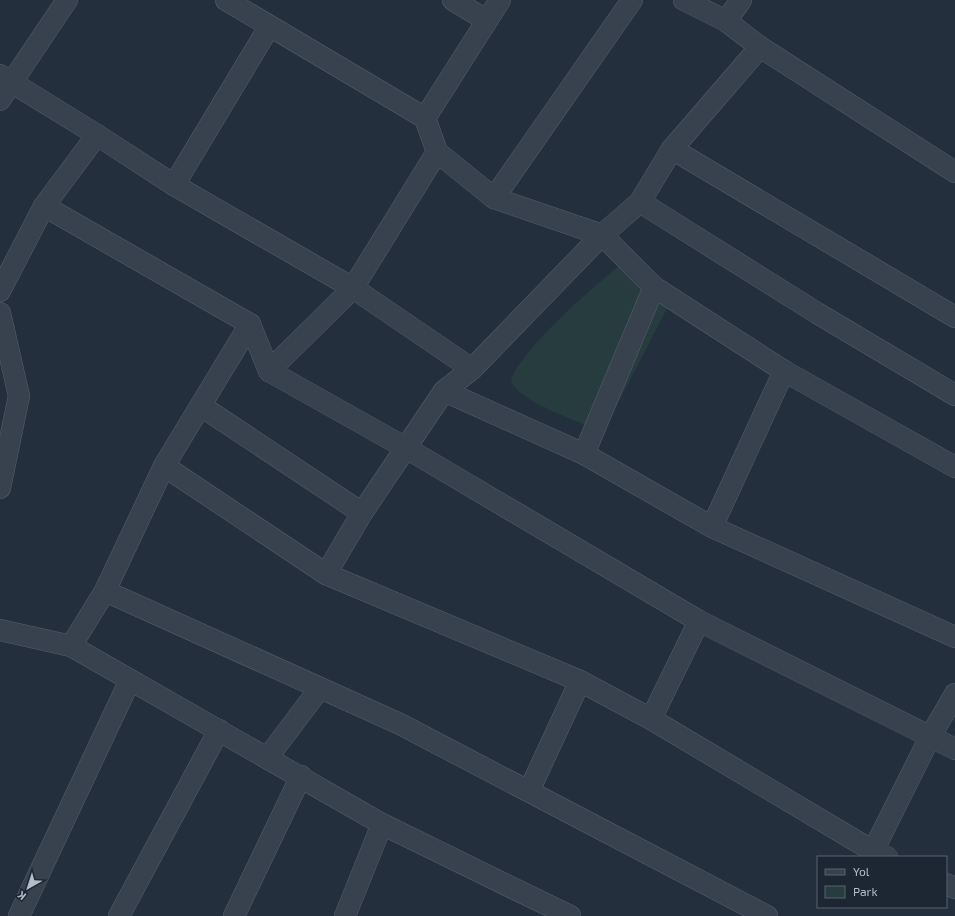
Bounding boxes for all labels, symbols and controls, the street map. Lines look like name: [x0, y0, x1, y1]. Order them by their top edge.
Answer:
legend: [817, 856, 947, 908]
text: Yol: [853, 864, 870, 878]
north arrow: [8, 868, 48, 908]
text: Park: [853, 884, 878, 898]
text: K: [15, 889, 28, 903]

